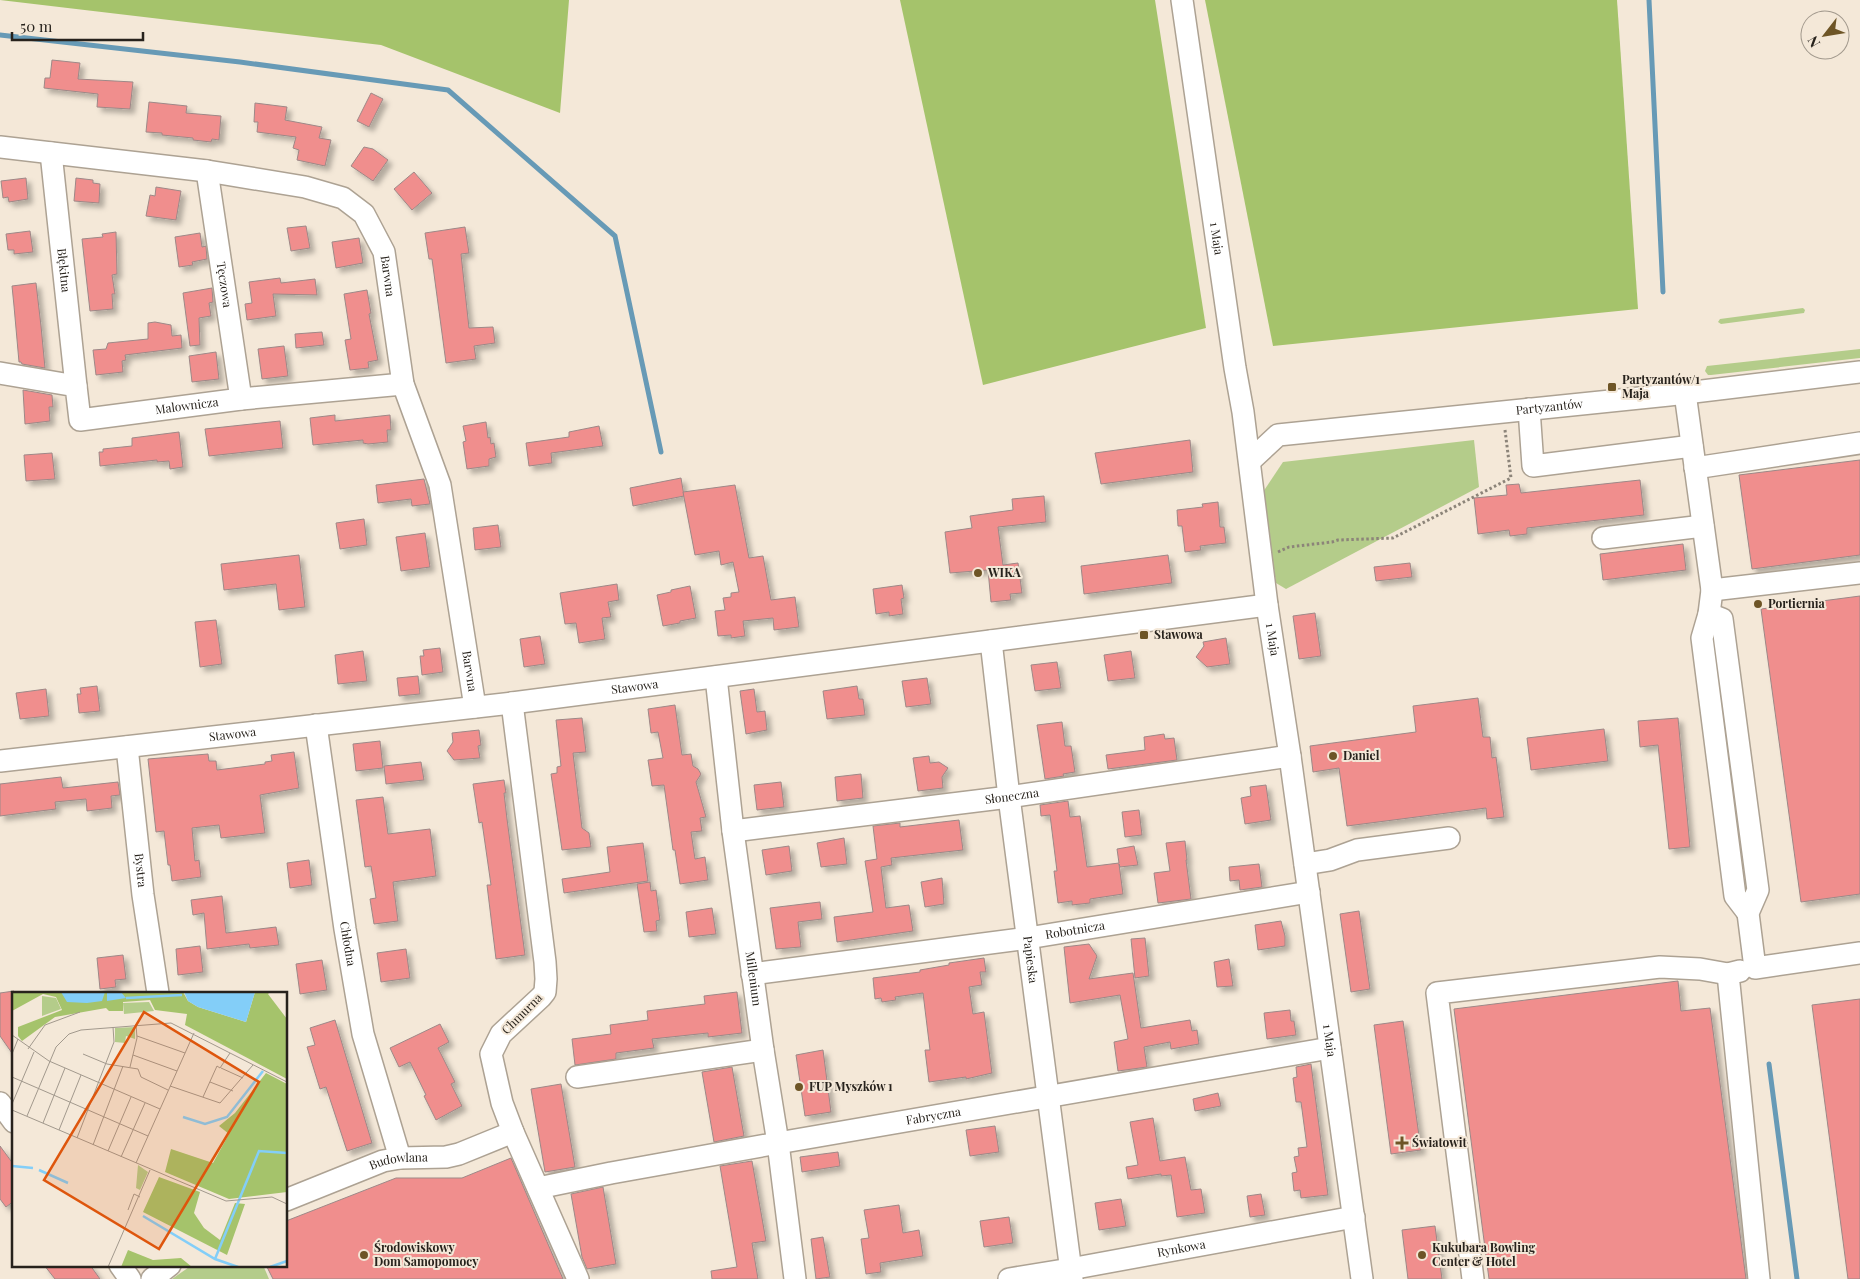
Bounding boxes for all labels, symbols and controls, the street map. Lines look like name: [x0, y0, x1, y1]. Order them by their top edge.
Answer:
scale bar: [12, 10, 144, 42]
north arrow: [1800, 10, 1850, 60]
text: 50 m: [20, 16, 53, 36]
text: N: [1803, 33, 1824, 51]
street label: 1 Maja: [1207, 221, 1228, 256]
street label: Błękitna: [54, 247, 75, 293]
street label: Barwna: [378, 254, 399, 298]
street label: Tęczowa: [214, 261, 236, 309]
place label: Partyzantów/1 Maja: [1622, 371, 1700, 401]
marker: Partyzantów/1 Maja: [1606, 381, 1618, 393]
street label: Malownicza: [154, 393, 219, 417]
street label: Partyzantów: [1515, 395, 1584, 418]
place label: WIKA: [987, 564, 1022, 580]
marker: WIKA: [972, 567, 984, 579]
place label: Portiernia: [1768, 595, 1826, 611]
marker: Portiernia: [1752, 598, 1764, 610]
street label: 1 Maja: [1263, 622, 1284, 657]
place label: Stawowa: [1154, 626, 1204, 642]
marker: Stawowa: [1138, 629, 1150, 641]
street label: Barwna: [459, 649, 481, 693]
street label: Stawowa: [610, 675, 659, 697]
street label: Stawowa: [208, 723, 257, 744]
place label: Daniel: [1343, 747, 1380, 763]
marker: Daniel: [1327, 750, 1339, 762]
street label: Słoneczna: [984, 784, 1040, 807]
street label: Bystra: [132, 852, 151, 888]
street label: Robotnicza: [1044, 917, 1106, 942]
street label: Chłodna: [337, 920, 360, 967]
street label: Papieska: [1020, 935, 1042, 984]
street label: Millenium: [743, 950, 766, 1007]
street label: Chmurna: [497, 989, 545, 1037]
inset map: [12, 992, 288, 1266]
street label: 1 Maja: [1320, 1023, 1340, 1058]
place label: FUP Myszków 1: [809, 1078, 893, 1094]
marker: FUP Myszków 1: [793, 1081, 805, 1093]
street label: Fabryczna: [905, 1103, 962, 1128]
place label: Światowit: [1412, 1134, 1467, 1150]
marker: Światowit: [1396, 1137, 1408, 1149]
street label: Budowlana: [366, 1148, 428, 1173]
street label: Rynkowa: [1156, 1235, 1207, 1260]
place label: Środowiskowy Dom Samopomocy: [374, 1239, 479, 1269]
place label: Kukubara Bowling Center & Hotel: [1432, 1239, 1535, 1269]
marker: Środowiskowy Dom Samopomocy: [358, 1249, 370, 1261]
marker: Kukubara Bowling Center & Hotel: [1416, 1249, 1428, 1261]

